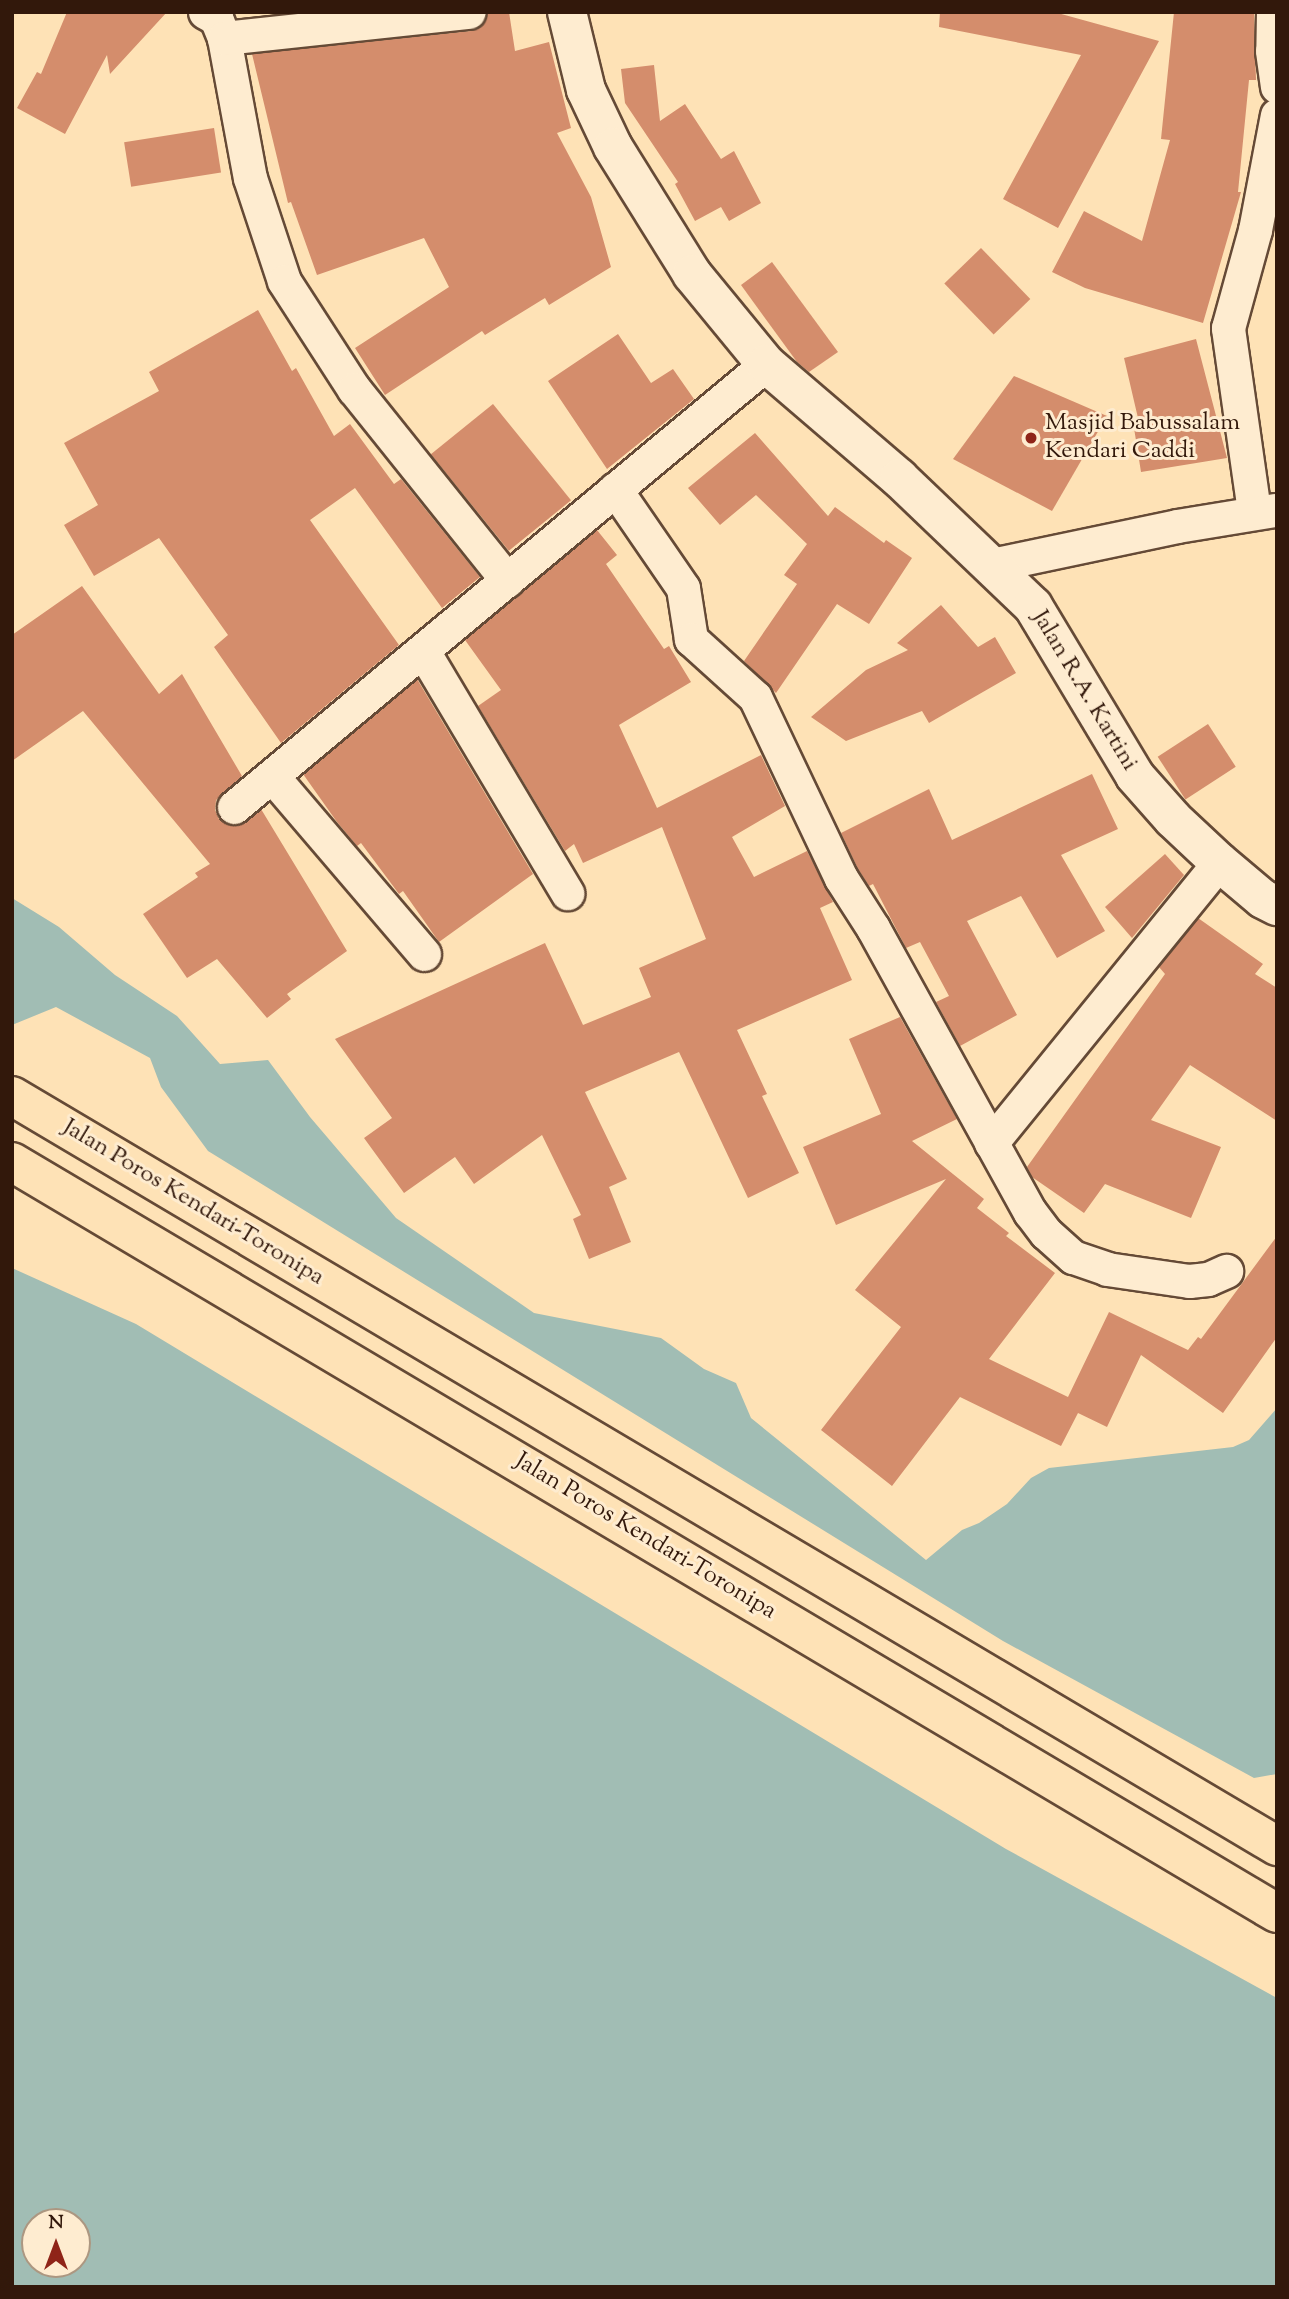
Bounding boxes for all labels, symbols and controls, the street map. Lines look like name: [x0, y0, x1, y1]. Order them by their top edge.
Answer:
place label: Masjid Babussalam Kendari Caddi: [1045, 410, 1240, 466]
marker: Masjid Babussalam Kendari Caddi: [1023, 430, 1039, 446]
street label: Jalan R.A. Kartini: [1025, 606, 1143, 776]
street label: Jalan Poros Kendari-Toronipa: [57, 1113, 329, 1293]
street label: Jalan Poros Kendari-Toronipa: [509, 1447, 781, 1627]
north arrow: [21, 2208, 91, 2278]
text: N: [48, 2210, 64, 2237]

